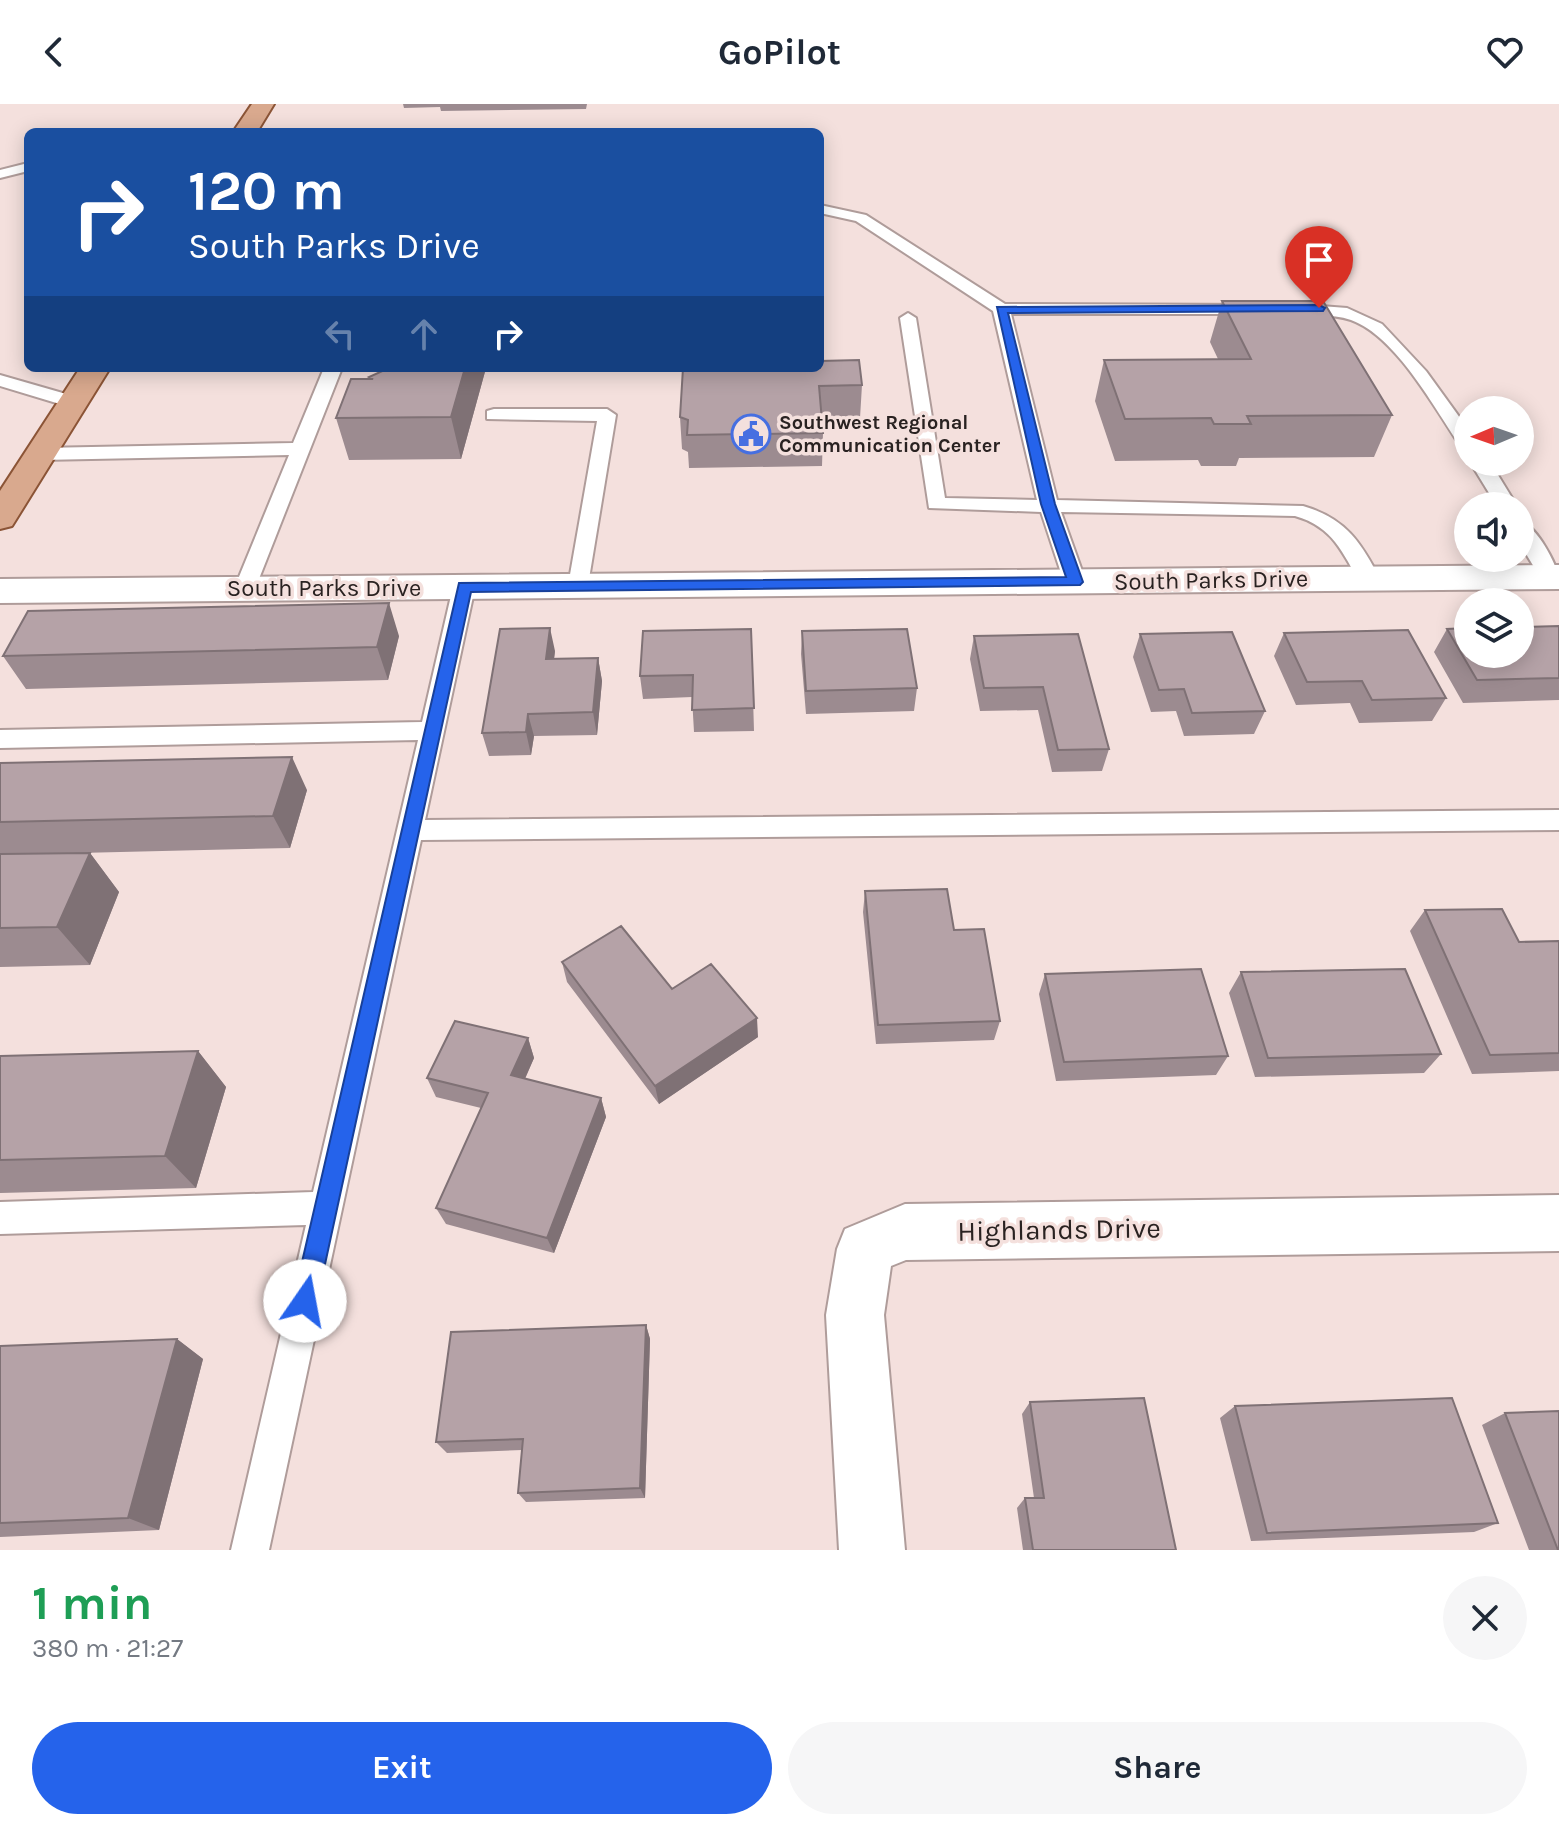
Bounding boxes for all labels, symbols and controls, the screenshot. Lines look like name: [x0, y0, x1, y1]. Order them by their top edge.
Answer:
icon: back: [32, 30, 76, 74]
icon: heart: [1483, 30, 1527, 74]
text: GoPilot: [718, 31, 841, 73]
text: 120 m: [188, 158, 345, 223]
icon: right: [56, 160, 160, 264]
text: South Parks Drive: [188, 225, 480, 267]
pin: [1285, 226, 1353, 308]
icon: arrive: [1297, 238, 1341, 282]
icon: left: [318, 312, 362, 356]
icon: ahead: [402, 312, 446, 356]
icon: right: [486, 312, 530, 356]
north arrow: [1454, 396, 1534, 476]
map controls: [1454, 396, 1534, 668]
place label: Southwest Regional Communication Center: [779, 411, 1000, 457]
public building icon: Southwest Regional Communication Center: [730, 413, 772, 455]
button: sound: [1454, 492, 1534, 572]
street label: South Parks Drive: [1114, 564, 1308, 596]
street label: South Parks Drive: [227, 574, 421, 602]
button: layers: [1454, 588, 1534, 668]
street label: Highlands Drive: [957, 1211, 1161, 1248]
position arrow: [263, 1259, 347, 1343]
text: 1 min: [32, 1575, 152, 1631]
button: close: [1443, 1576, 1527, 1660]
text: 380 m · 21:27: [32, 1633, 183, 1664]
button: Exit: [32, 1722, 772, 1814]
button: Share: [788, 1722, 1527, 1814]

